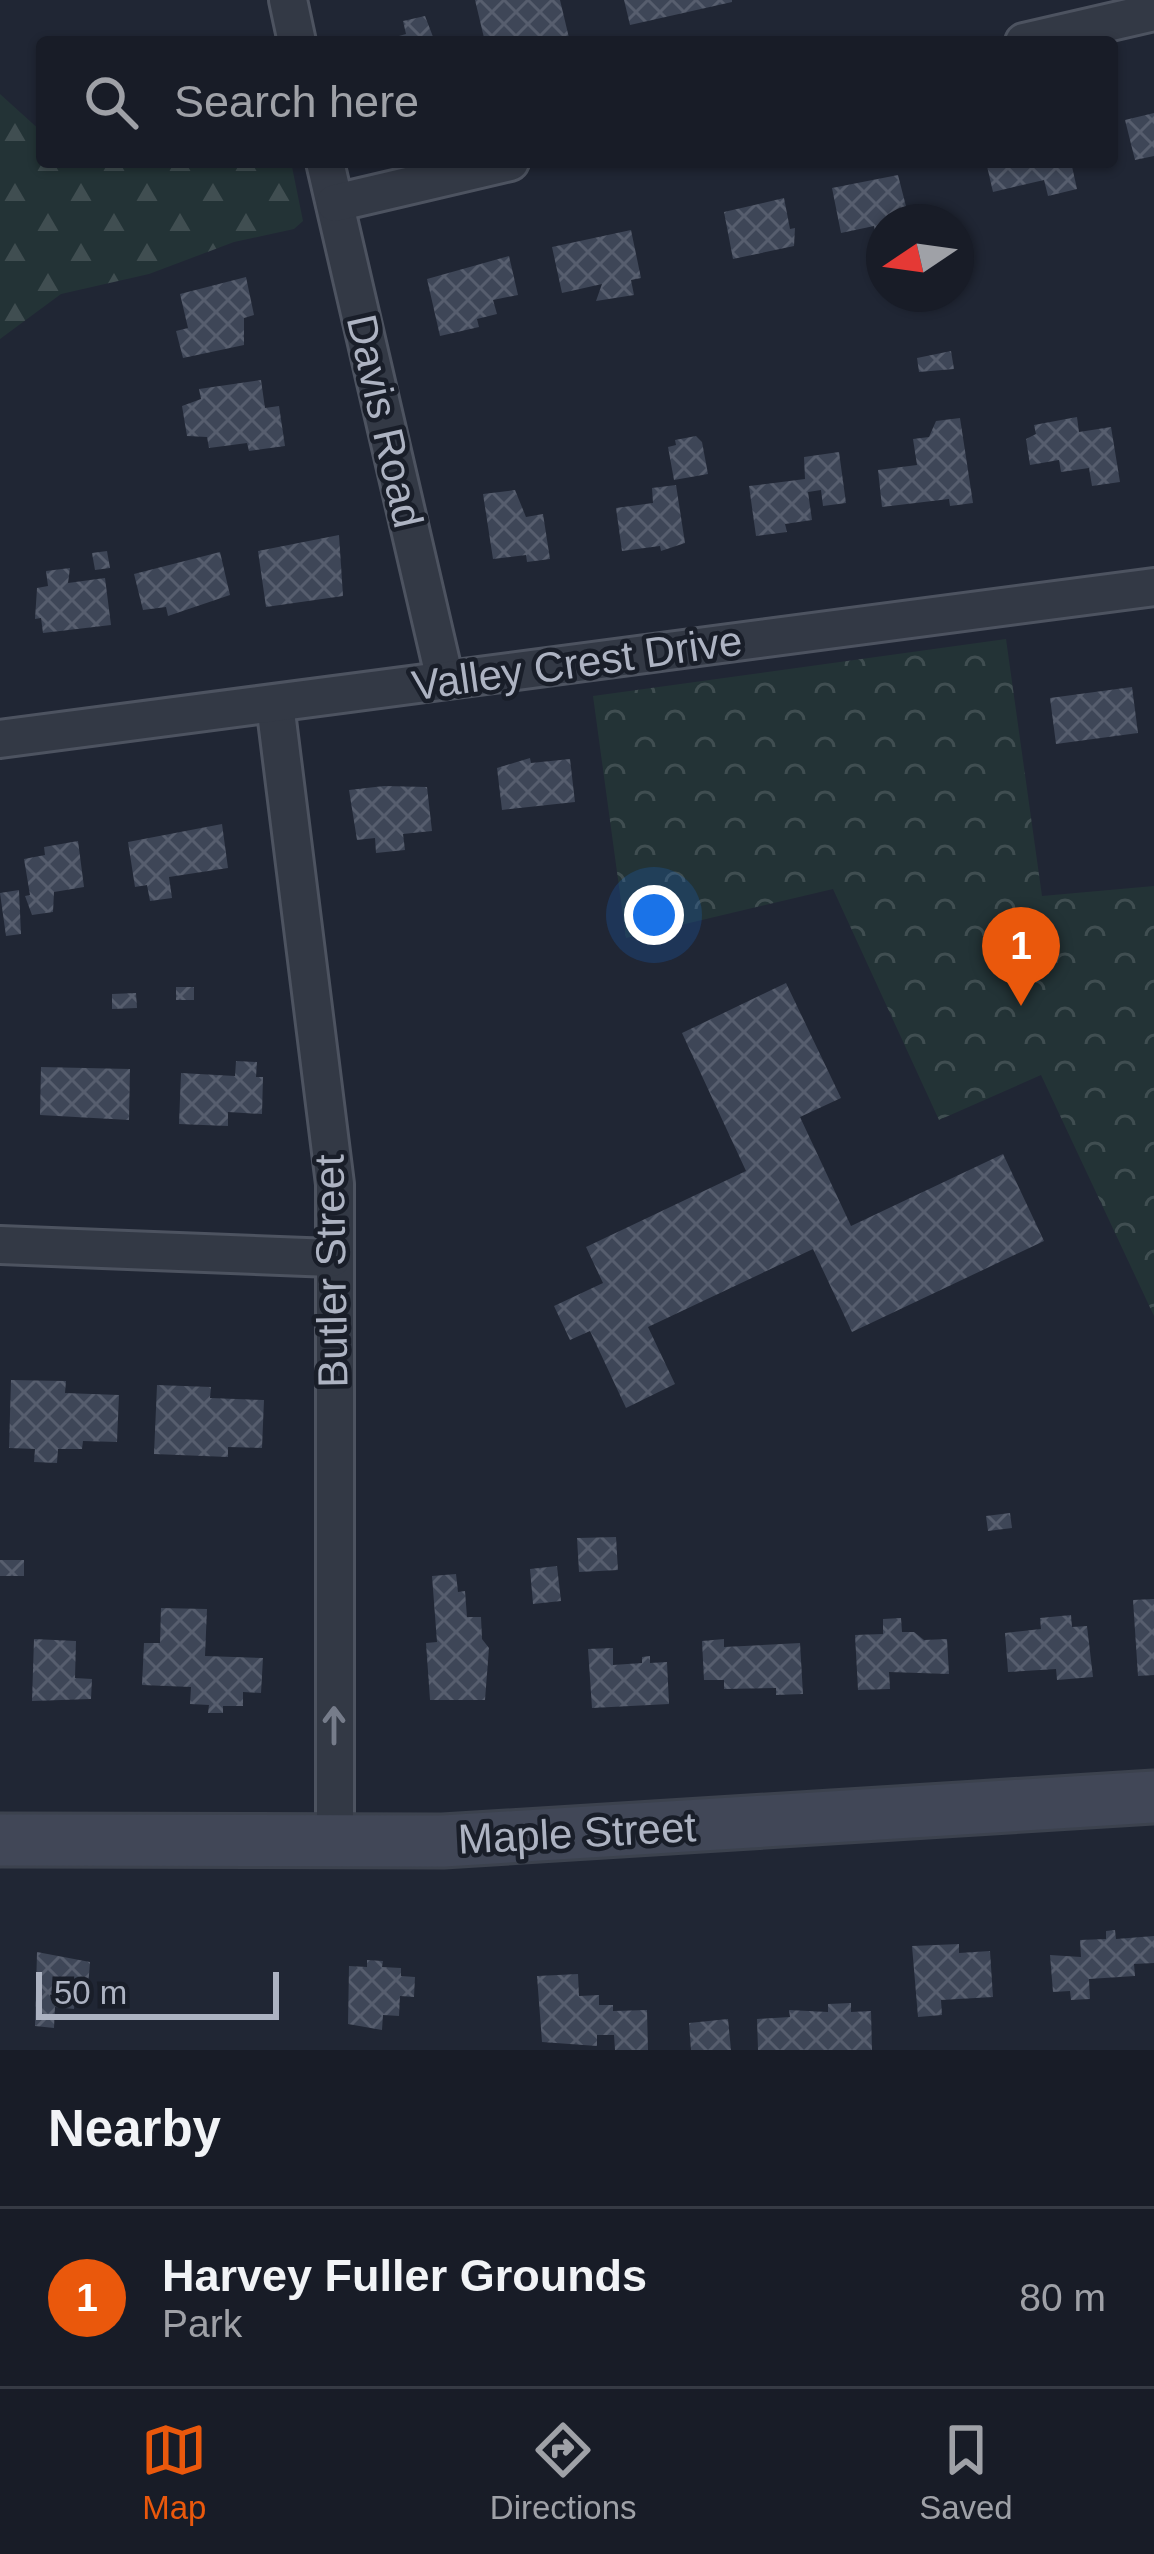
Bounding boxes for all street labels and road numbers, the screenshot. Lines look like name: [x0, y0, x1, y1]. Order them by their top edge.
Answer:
street label: Davis Road: [338, 310, 432, 532]
street label: Valley Crest Drive: [409, 617, 745, 709]
street label: Butler Street: [305, 1154, 357, 1388]
street label: Maple Street: [457, 1803, 697, 1863]

